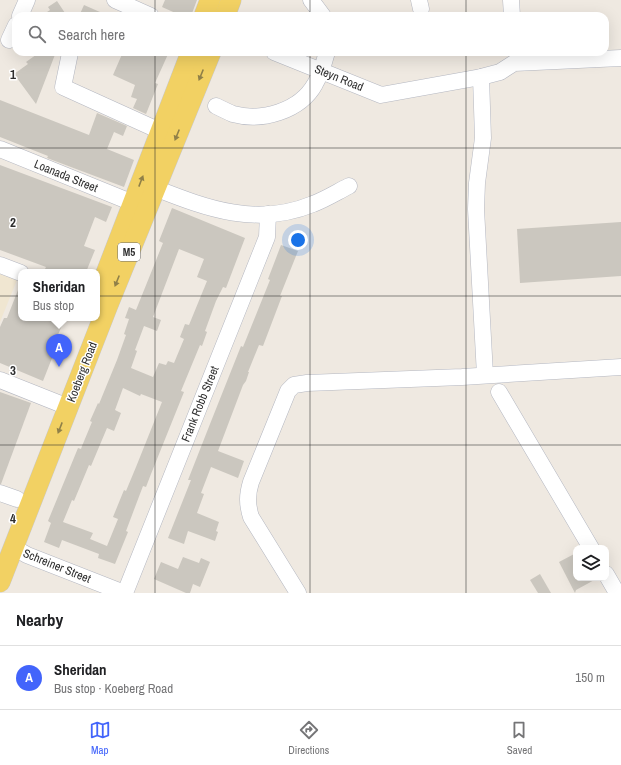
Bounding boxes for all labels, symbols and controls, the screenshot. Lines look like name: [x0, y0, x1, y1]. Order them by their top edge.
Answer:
search box: [12, 12, 609, 56]
icon: search: [26, 23, 48, 45]
text: Search here: [58, 24, 125, 45]
street label: Steyn Road: [312, 61, 366, 95]
text: 1: [10, 66, 16, 83]
one-way arrow: [198, 70, 204, 81]
one-way arrow: [173, 130, 179, 142]
street label: Loanada Street: [32, 156, 100, 196]
one-way arrow: [139, 175, 145, 187]
text: 2: [10, 214, 16, 231]
your location: [288, 230, 308, 250]
road number: M5: [118, 243, 140, 261]
popup: [18, 269, 100, 321]
text: Sheridan: [33, 276, 85, 297]
one-way arrow: [114, 276, 120, 288]
text: Bus stop: [33, 297, 74, 314]
pin: A: [46, 334, 72, 367]
street label: Koeberg Road: [63, 340, 101, 404]
text: 3: [10, 362, 16, 379]
street label: Frank Robb Street: [178, 363, 223, 444]
one-way arrow: [56, 422, 62, 434]
text: 4: [10, 510, 16, 527]
street label: Schreiner Street: [21, 545, 93, 587]
map controls: [573, 545, 609, 581]
button: layers: [573, 545, 609, 581]
text: Nearby: [16, 608, 63, 631]
text: Sheridan: [54, 659, 107, 680]
text: A: [25, 669, 33, 686]
text: 150 m: [575, 669, 605, 686]
text: Bus stop · Koeberg Road: [54, 680, 173, 697]
tab: Map: [89, 719, 111, 757]
tab: Directions: [288, 719, 329, 757]
tab: Saved: [507, 719, 532, 757]

